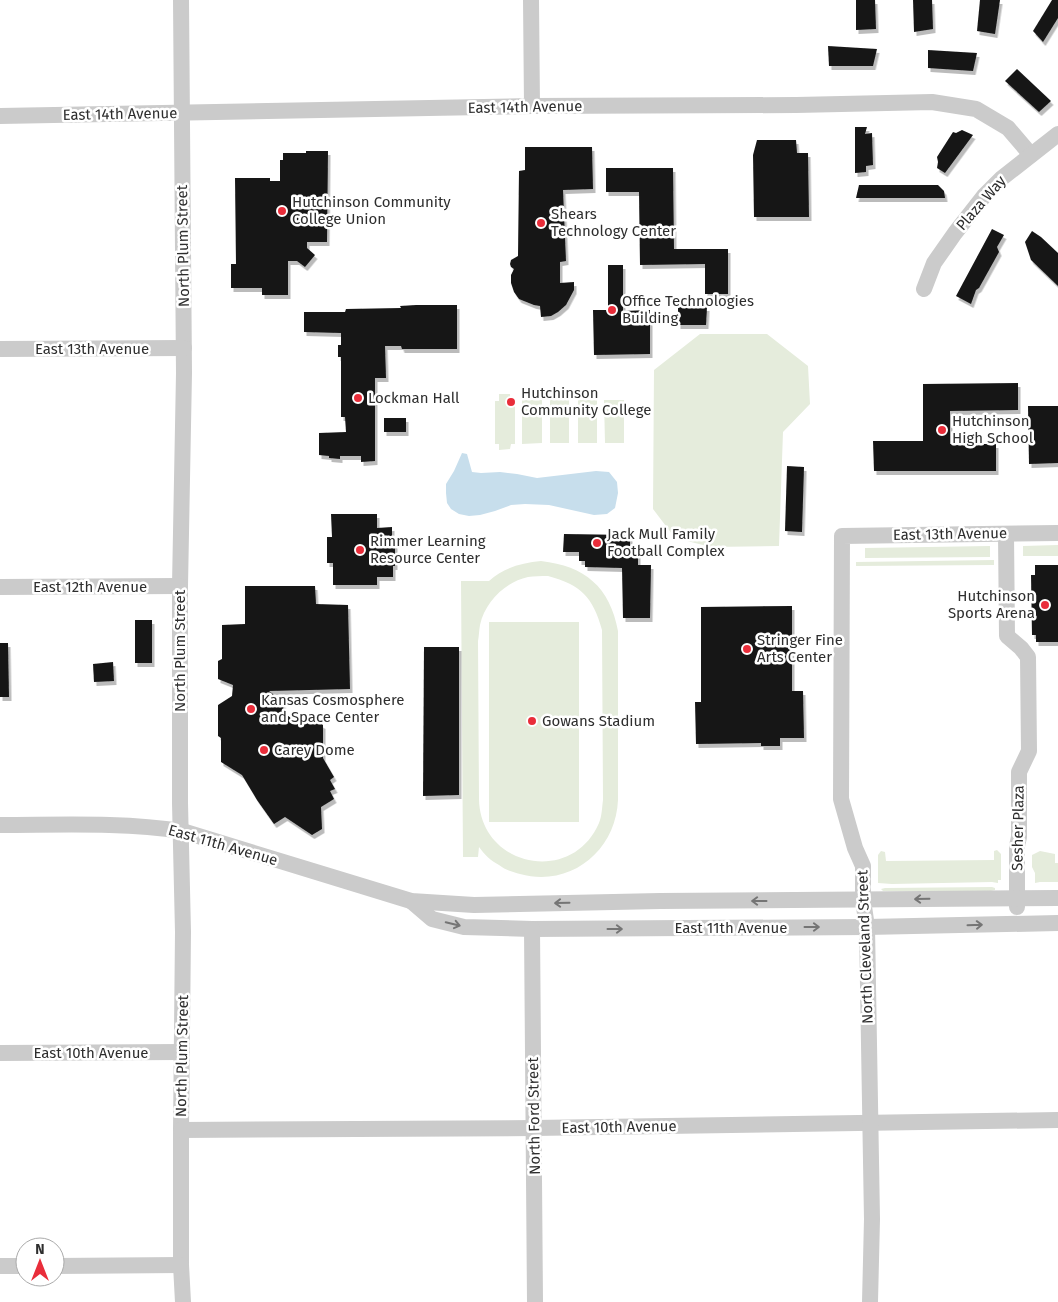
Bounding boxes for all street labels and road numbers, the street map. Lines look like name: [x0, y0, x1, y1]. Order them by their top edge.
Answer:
street label: East 14th Avenue: [468, 97, 582, 117]
street label: East 14th Avenue: [63, 104, 177, 124]
street label: Plaza Way: [952, 171, 1010, 234]
street label: North Plum Street: [173, 184, 193, 307]
street label: East 13th Avenue: [35, 340, 149, 358]
street label: East 13th Avenue: [893, 524, 1007, 544]
street label: East 12th Avenue: [33, 578, 147, 596]
street label: North Plum Street: [171, 589, 189, 712]
street label: Sesher Plaza: [1008, 785, 1028, 871]
street label: East 11th Avenue: [166, 821, 280, 869]
street label: North Cleveland Street: [853, 869, 877, 1024]
street label: East 11th Avenue: [675, 919, 788, 937]
street label: North Plum Street: [172, 994, 192, 1117]
street label: East 10th Avenue: [33, 1044, 149, 1062]
street label: North Ford Street: [524, 1056, 544, 1175]
street label: East 10th Avenue: [561, 1117, 677, 1137]

